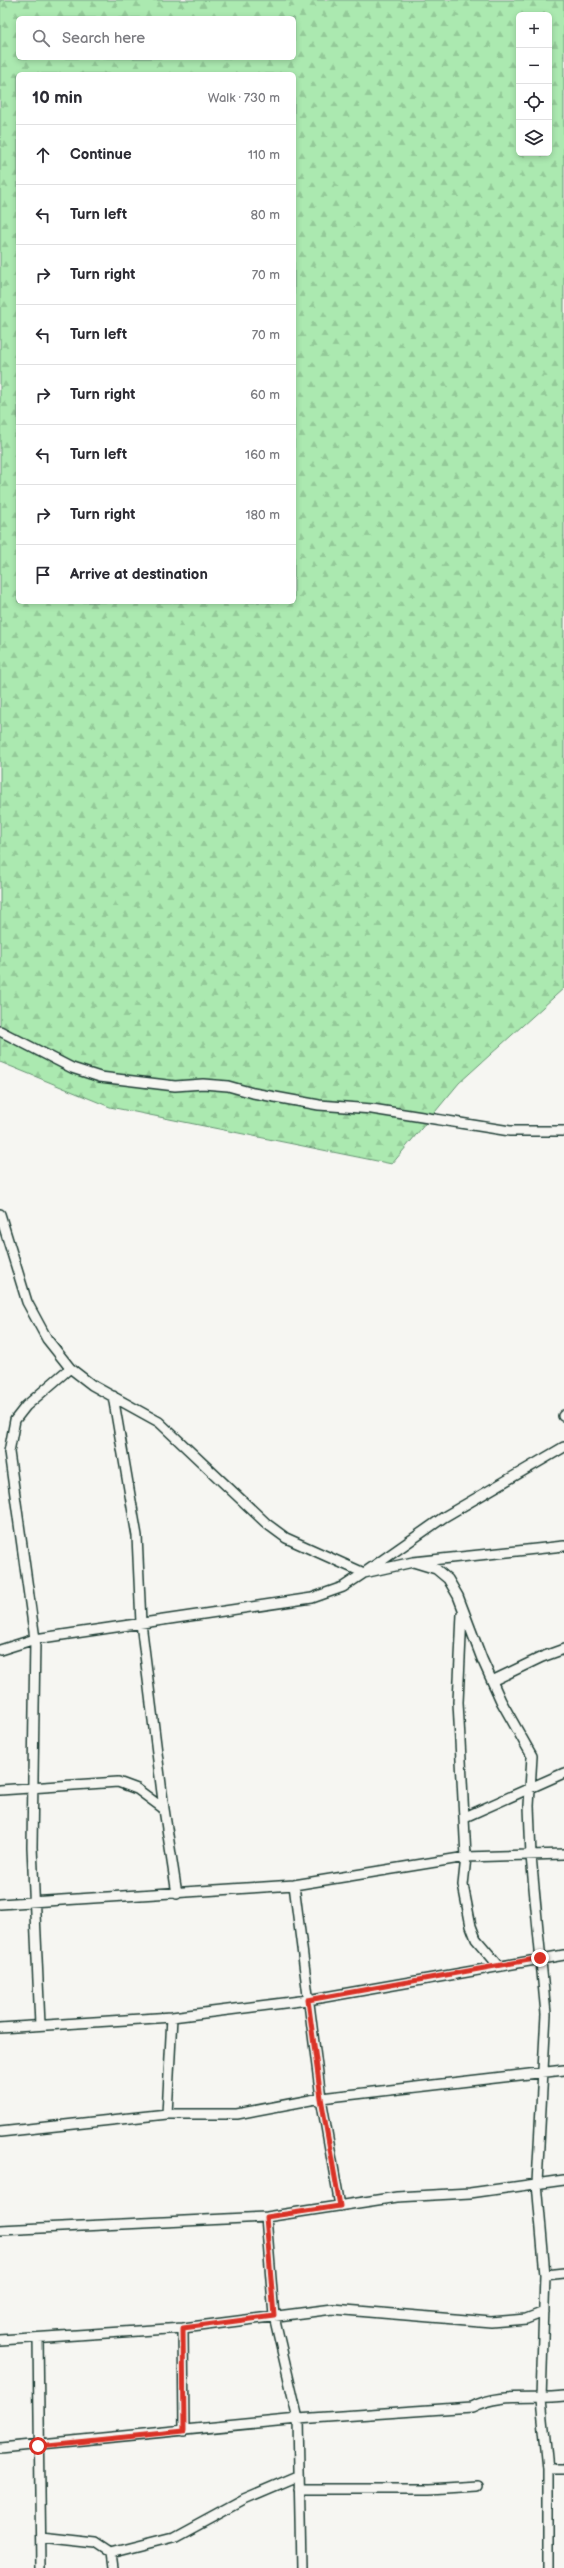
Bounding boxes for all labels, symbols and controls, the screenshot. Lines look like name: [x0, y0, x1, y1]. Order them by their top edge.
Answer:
map controls: [516, 12, 552, 156]
button: +: [516, 12, 552, 48]
search box: [16, 16, 296, 60]
icon: search: [30, 27, 52, 49]
text: Search here: [62, 29, 145, 48]
button: −: [516, 48, 552, 84]
button: locate: [516, 84, 552, 120]
text: 10 min: [32, 88, 83, 108]
text: Walk · 730 m: [208, 90, 280, 106]
button: layers: [516, 120, 552, 156]
icon: ahead: [32, 144, 54, 166]
text: Continue: [70, 145, 132, 164]
text: 110 m: [248, 147, 280, 163]
icon: left: [32, 204, 54, 226]
text: Turn left: [70, 205, 127, 224]
text: 80 m: [251, 207, 280, 223]
icon: right: [32, 264, 54, 286]
text: Turn right: [70, 265, 135, 284]
text: 70 m: [252, 267, 280, 283]
icon: left: [32, 324, 54, 346]
text: Turn left: [70, 325, 127, 344]
text: 70 m: [252, 327, 280, 343]
icon: right: [32, 384, 54, 406]
text: Turn right: [70, 385, 135, 404]
text: 60 m: [250, 387, 280, 403]
icon: left: [32, 444, 54, 466]
text: Turn left: [70, 445, 127, 464]
text: 160 m: [245, 447, 280, 463]
icon: right: [32, 504, 54, 526]
text: Turn right: [70, 505, 135, 524]
text: 180 m: [245, 507, 280, 523]
icon: arrive: [32, 564, 54, 586]
text: Arrive at destination: [70, 565, 208, 584]
route end: [531, 1949, 549, 1967]
route start: [29, 2437, 47, 2455]

